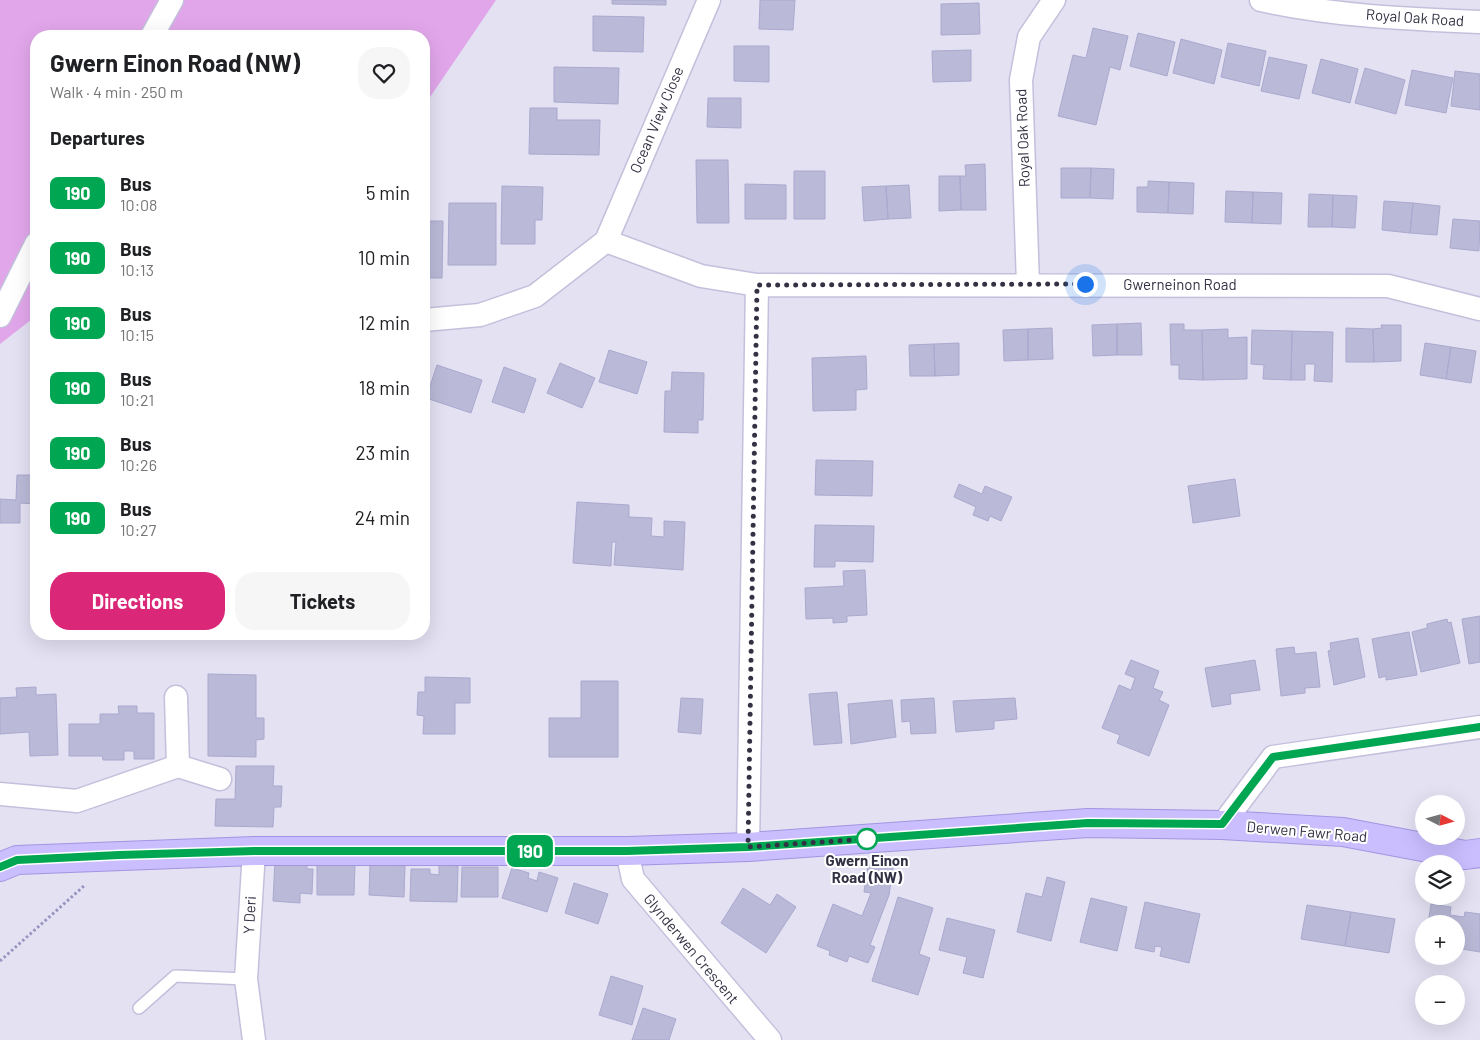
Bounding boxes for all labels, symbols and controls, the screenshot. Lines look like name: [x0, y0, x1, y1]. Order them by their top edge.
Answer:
street label: Royal Oak Road: [1365, 5, 1465, 29]
button: heart: [358, 47, 410, 99]
text: Gwern Einon Road (NW): [50, 48, 300, 77]
street label: Ocean View Close: [626, 64, 687, 176]
text: Walk · 4 min · 250 m: [50, 82, 183, 101]
street label: Royal Oak Road: [1011, 89, 1033, 188]
text: Departures: [50, 126, 145, 149]
text: Bus: [120, 172, 152, 195]
text: 5 min: [366, 181, 410, 204]
text: 190: [64, 182, 91, 204]
text: 10:08: [120, 195, 157, 214]
text: Bus: [120, 237, 152, 260]
text: 10 min: [358, 246, 410, 269]
text: 190: [64, 247, 91, 269]
text: 10:13: [120, 260, 154, 279]
your location: [1073, 272, 1098, 297]
street label: Gwerneinon Road: [1123, 275, 1237, 293]
text: Bus: [120, 302, 152, 325]
text: 12 min: [359, 311, 410, 334]
text: 190: [64, 312, 91, 334]
text: 10:15: [120, 325, 154, 344]
text: Bus: [120, 367, 152, 390]
text: 18 min: [359, 376, 410, 399]
text: 190: [64, 377, 91, 399]
text: 10:21: [120, 390, 154, 409]
text: Bus: [120, 432, 152, 455]
text: 23 min: [356, 441, 410, 464]
text: 190: [64, 442, 91, 464]
text: 10:26: [120, 455, 157, 474]
text: Bus: [120, 497, 152, 520]
text: 24 min: [355, 506, 410, 529]
text: 190: [64, 507, 91, 529]
text: 10:27: [120, 520, 156, 539]
button: Directions: [50, 572, 225, 630]
button: Tickets: [235, 572, 410, 630]
north arrow: [1415, 795, 1465, 845]
map controls: [1415, 795, 1465, 1025]
street label: Derwen Fawr Road: [1246, 817, 1368, 845]
marker: Gwern Einon Road (NW): [856, 828, 878, 850]
line badge: 190: [501, 835, 559, 867]
text: 190: [517, 840, 543, 862]
place label: Gwern Einon Road (NW): [826, 851, 908, 886]
button: layers: [1415, 855, 1465, 905]
street label: Glynderwen Crescent: [640, 890, 743, 1007]
street label: Y Deri: [239, 895, 259, 934]
button: +: [1415, 915, 1465, 965]
button: −: [1415, 975, 1465, 1025]

